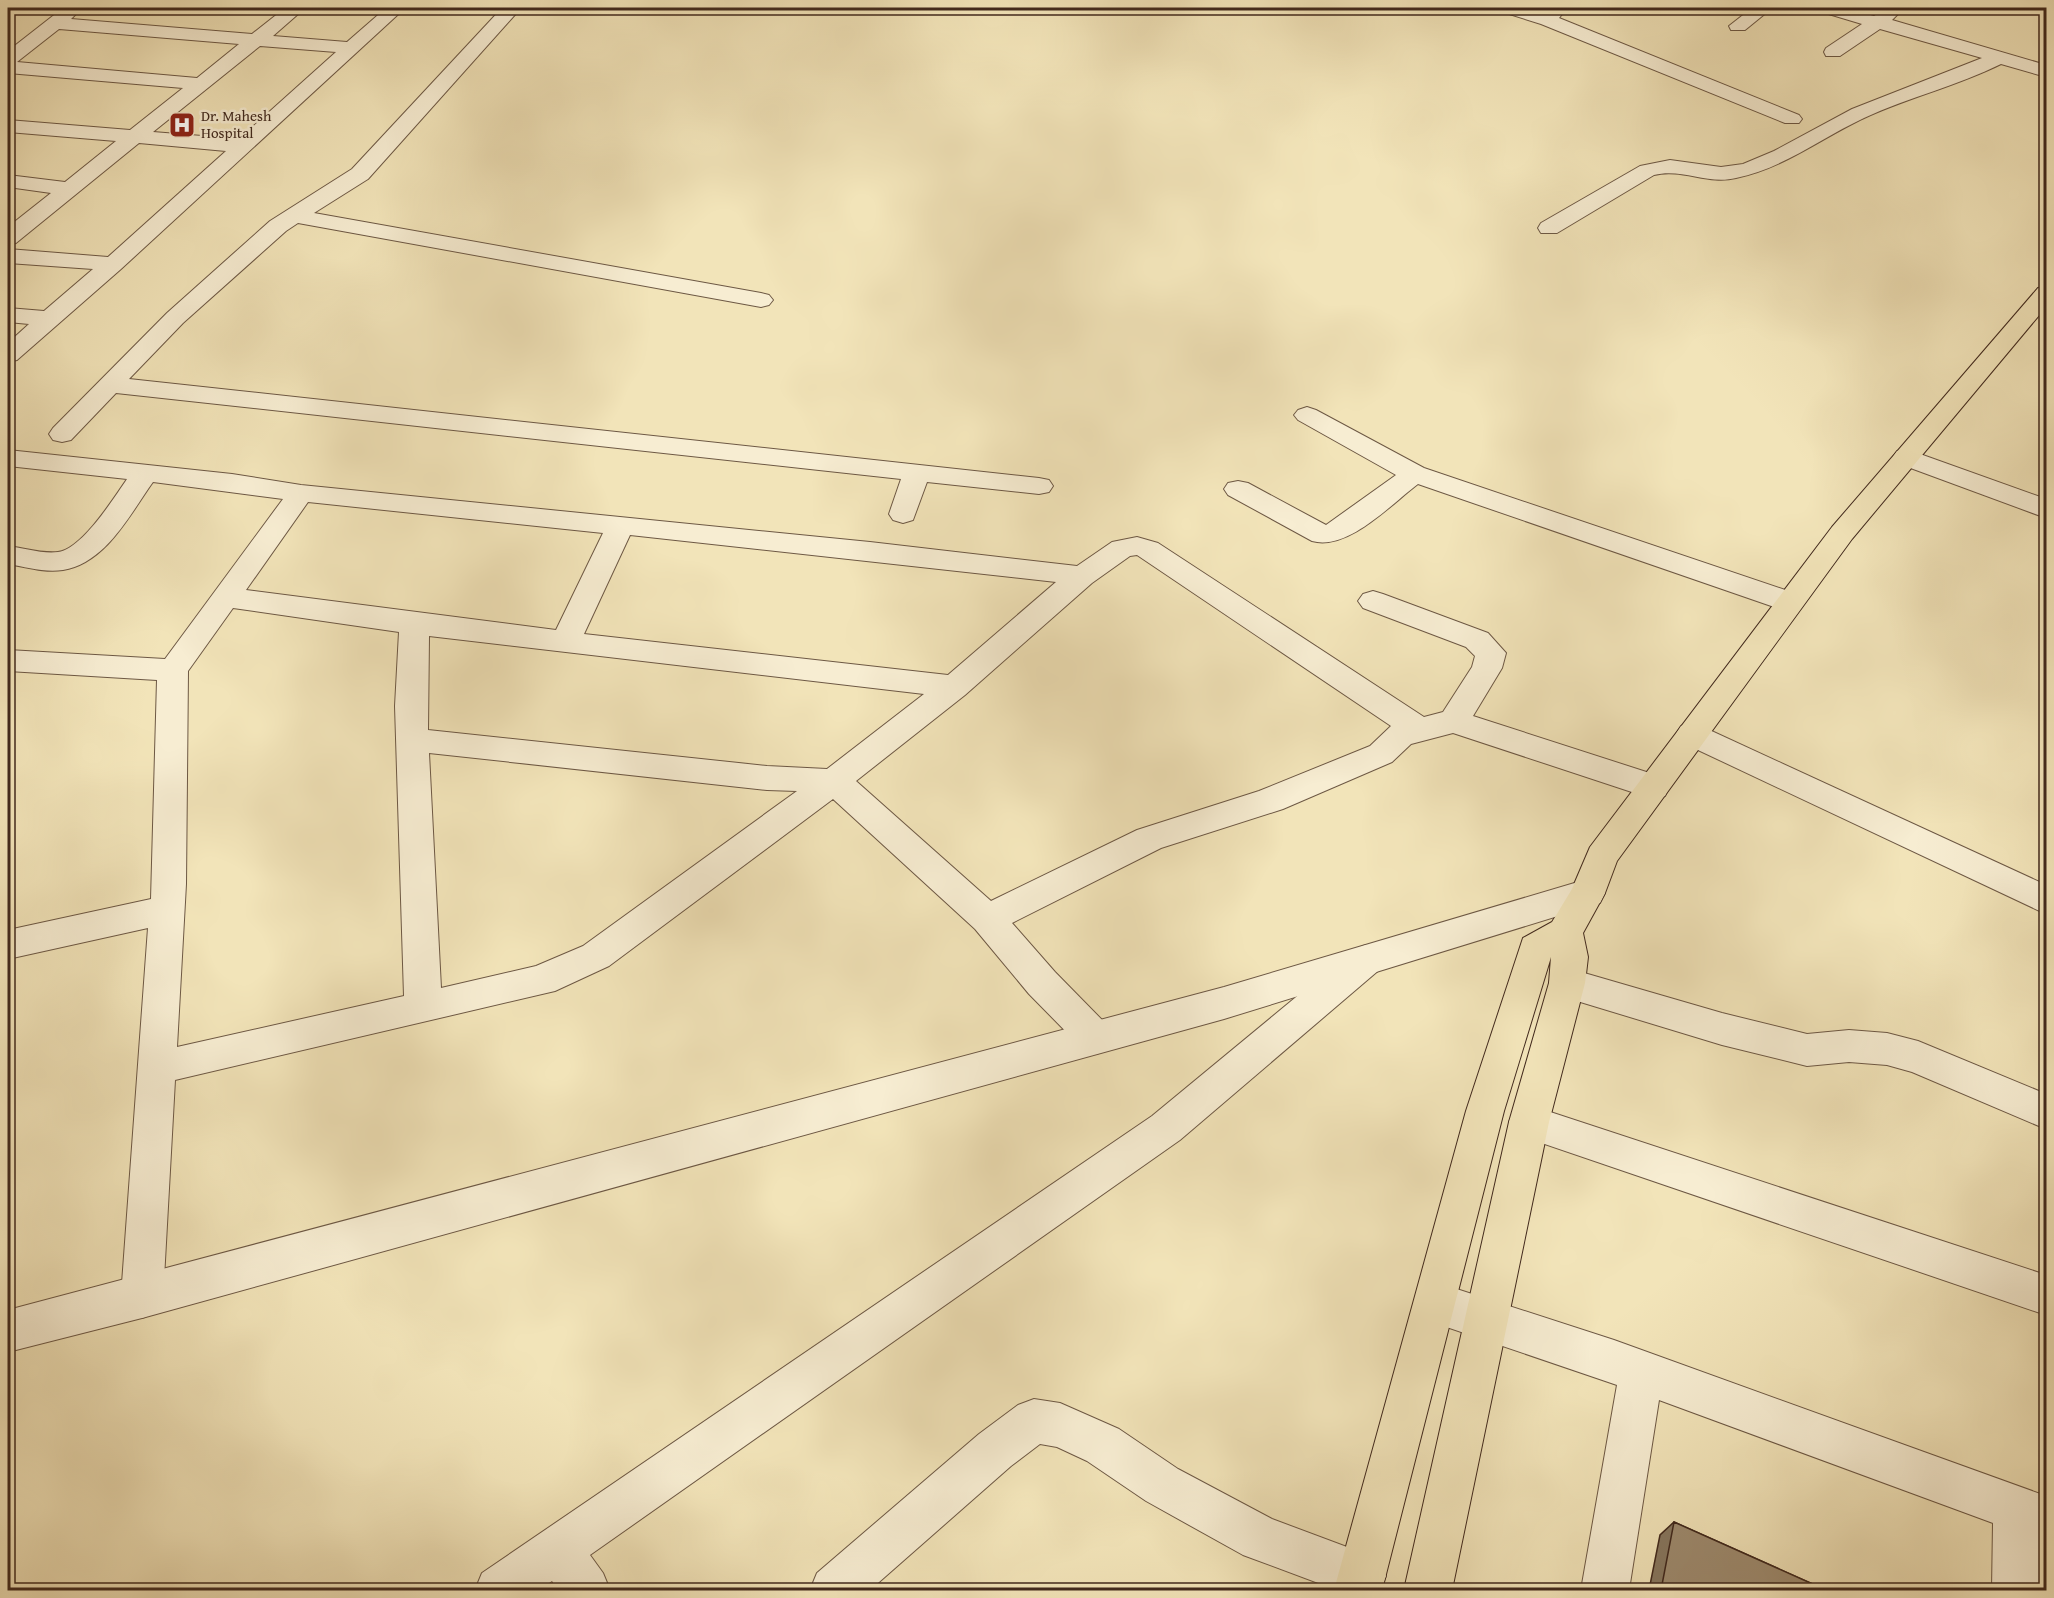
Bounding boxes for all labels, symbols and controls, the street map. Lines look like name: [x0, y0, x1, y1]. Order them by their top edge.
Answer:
place label: Dr. Mahesh Hospital: [201, 105, 272, 143]
hospital icon: Dr. Mahesh Hospital: [167, 110, 197, 140]

